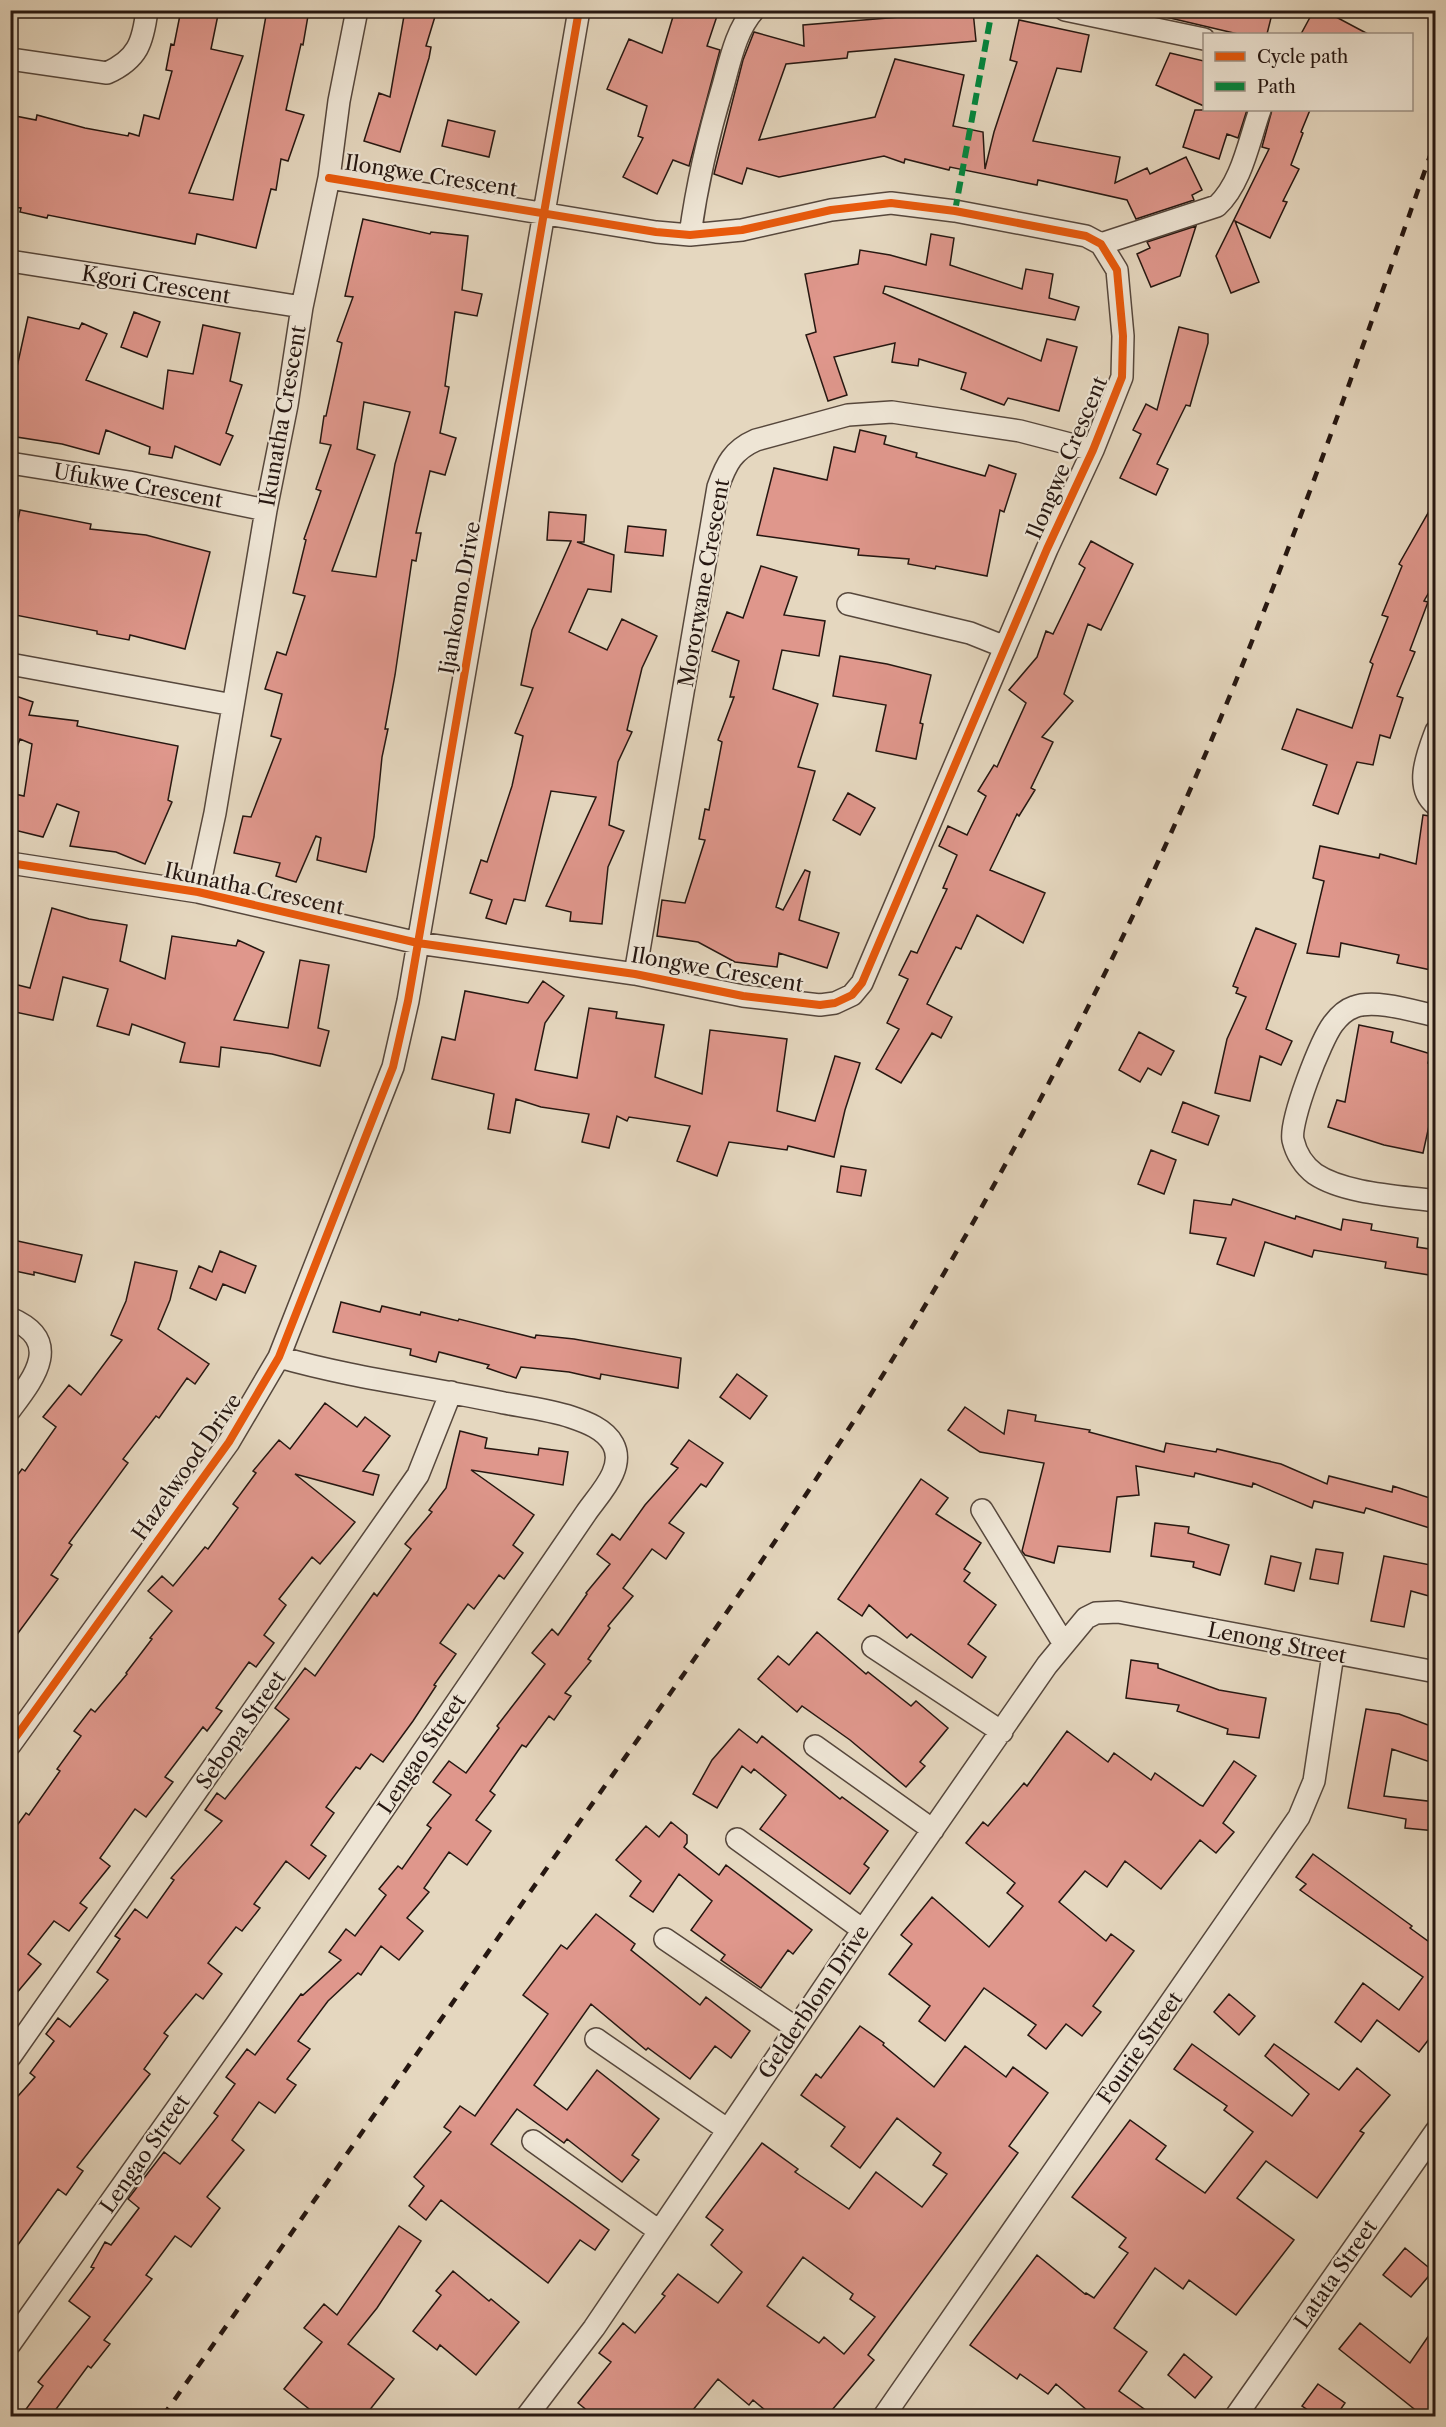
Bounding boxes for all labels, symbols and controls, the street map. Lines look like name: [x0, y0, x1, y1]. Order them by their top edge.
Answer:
legend: [1203, 33, 1413, 111]
text: Cycle path: [1257, 46, 1348, 68]
text: Path: [1257, 76, 1296, 98]
street label: Ilongwe Crescent: [343, 150, 520, 202]
street label: Kgori Crescent: [80, 260, 233, 309]
street label: Ikunatha Crescent: [254, 323, 311, 508]
street label: Ilongwe Crescent: [1021, 372, 1112, 543]
street label: Ufukwe Crescent: [52, 458, 225, 513]
street label: Mororwane Crescent: [673, 476, 734, 689]
street label: Ijankomo Drive: [434, 520, 485, 676]
street label: Ikunatha Crescent: [162, 857, 347, 920]
street label: Ilongwe Crescent: [629, 942, 806, 997]
street label: Hazelwood Drive: [127, 1389, 246, 1545]
street label: Lenong Street: [1206, 1617, 1349, 1668]
street label: Sebopa Street: [191, 1665, 291, 1794]
street label: Lengao Street: [372, 1689, 471, 1818]
street label: Gelderblom Drive: [753, 1920, 874, 2083]
street label: Fourie Street: [1092, 1987, 1188, 2108]
street label: Lengao Street: [95, 2089, 195, 2218]
street label: Latata Street: [1289, 2214, 1382, 2333]

